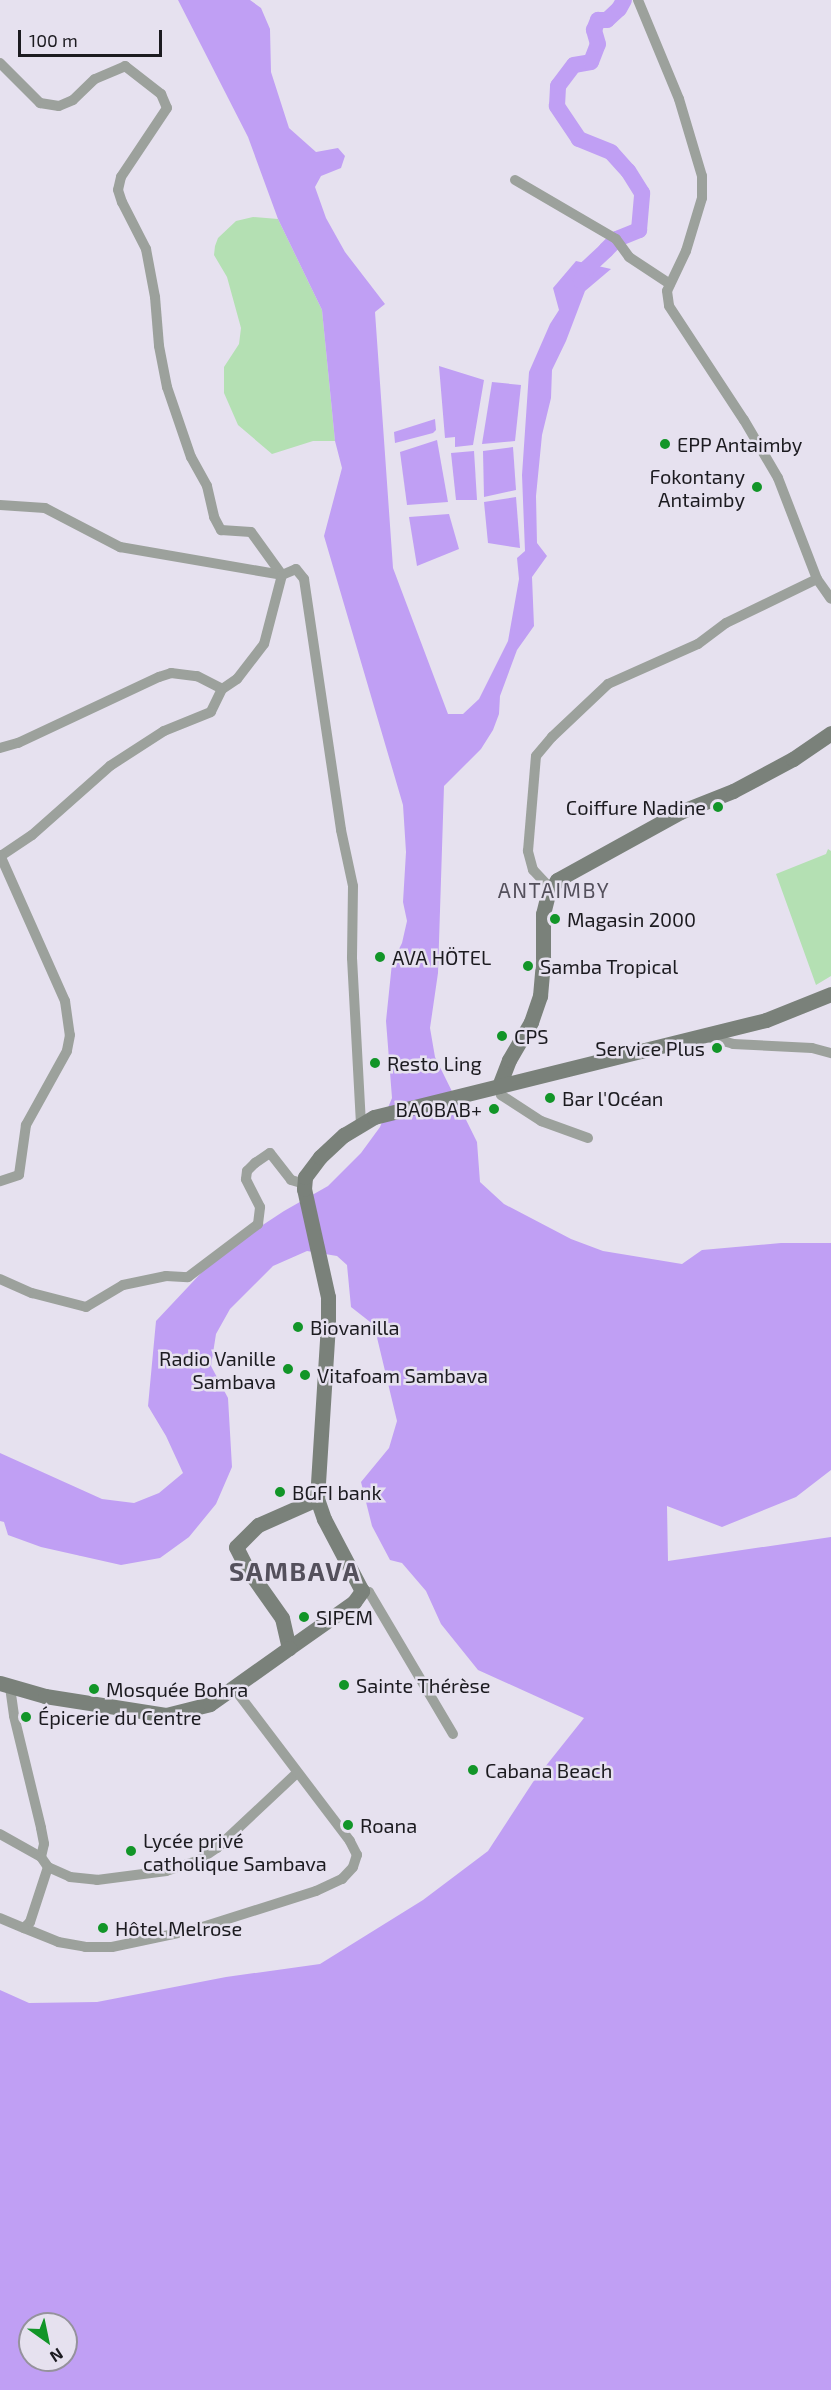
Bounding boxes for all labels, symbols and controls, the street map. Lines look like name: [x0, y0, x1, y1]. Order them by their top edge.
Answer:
scale bar: [21, 18, 165, 56]
text: 100 m: [29, 29, 78, 51]
place label: EPP Antaimby: [677, 432, 803, 456]
marker: EPP Antaimby: [658, 437, 672, 451]
place label: Fokontany Antaimby: [650, 464, 745, 511]
marker: Fokontany Antaimby: [750, 480, 764, 494]
place label: Coiffure Nadine: [566, 795, 706, 819]
marker: Coiffure Nadine: [711, 800, 725, 814]
district label: ANTAIMBY: [498, 877, 610, 903]
place label: Magasin 2000: [567, 907, 696, 931]
marker: Magasin 2000: [548, 912, 562, 926]
place label: AVA HÖTEL: [392, 945, 492, 969]
marker: AVA HÖTEL: [373, 950, 387, 964]
place label: Samba Tropical: [540, 954, 679, 978]
marker: Samba Tropical: [521, 959, 535, 973]
place label: CPS: [514, 1024, 548, 1048]
marker: CPS: [495, 1029, 509, 1043]
place label: Service Plus: [595, 1036, 705, 1060]
marker: Service Plus: [710, 1041, 724, 1055]
place label: Resto Ling: [387, 1051, 482, 1075]
marker: Resto Ling: [368, 1056, 382, 1070]
place label: Bar l'Océan: [562, 1086, 664, 1110]
marker: Bar l'Océan: [543, 1091, 557, 1105]
place label: BAOBAB+: [396, 1097, 482, 1121]
marker: BAOBAB+: [487, 1102, 501, 1116]
place label: Biovanilla: [310, 1315, 400, 1339]
marker: Biovanilla: [291, 1320, 305, 1334]
place label: Radio Vanille Sambava: [159, 1346, 276, 1393]
marker: Radio Vanille Sambava: [281, 1362, 295, 1376]
place label: Vitafoam Sambava: [317, 1363, 488, 1387]
marker: Vitafoam Sambava: [298, 1368, 312, 1382]
place label: BGFI bank: [292, 1480, 382, 1504]
marker: BGFI bank: [273, 1485, 287, 1499]
district label: SAMBAVA: [229, 1555, 361, 1587]
place label: SIPEM: [316, 1605, 373, 1629]
marker: SIPEM: [297, 1610, 311, 1624]
place label: Sainte Thérèse: [356, 1673, 491, 1697]
place label: Mosquée Bohra: [106, 1677, 248, 1701]
marker: Sainte Thérèse: [337, 1678, 351, 1692]
marker: Mosquée Bohra: [87, 1682, 101, 1696]
place label: Épicerie du Centre: [38, 1705, 201, 1729]
marker: Épicerie du Centre: [19, 1710, 33, 1724]
place label: Cabana Beach: [485, 1758, 612, 1782]
marker: Cabana Beach: [466, 1763, 480, 1777]
place label: Roana: [360, 1813, 417, 1837]
marker: Roana: [341, 1818, 355, 1832]
place label: Lycée privé catholique Sambava: [143, 1828, 327, 1875]
marker: Lycée privé catholique Sambava: [124, 1844, 138, 1858]
place label: Hôtel Melrose: [115, 1916, 243, 1940]
marker: Hôtel Melrose: [96, 1921, 110, 1935]
north arrow: [18, 2312, 78, 2372]
text: N: [47, 2345, 67, 2367]

